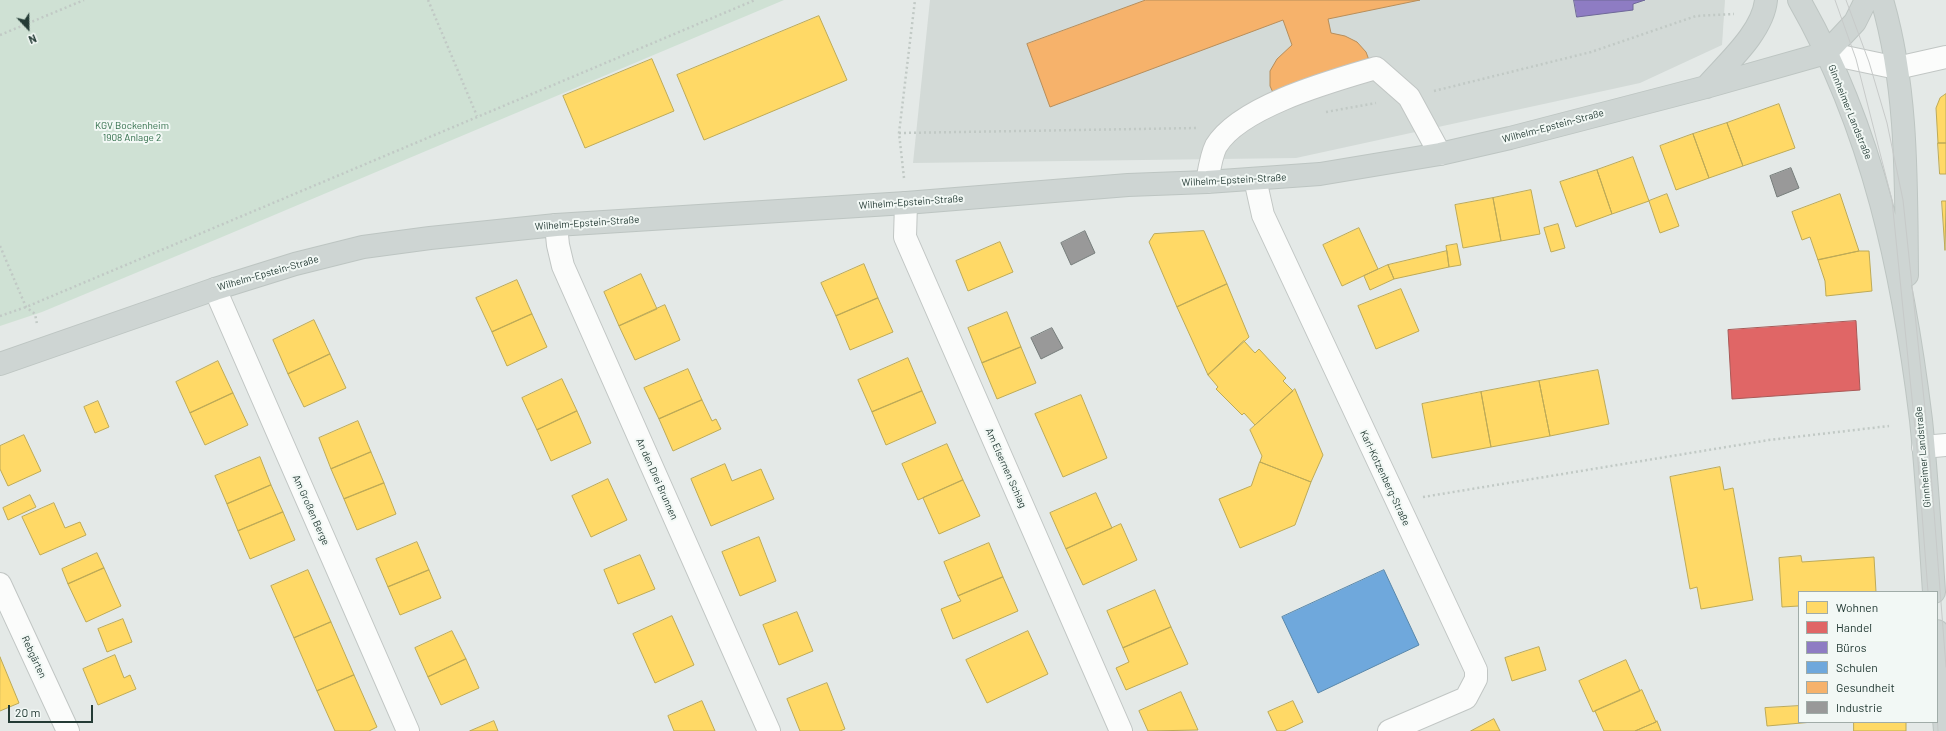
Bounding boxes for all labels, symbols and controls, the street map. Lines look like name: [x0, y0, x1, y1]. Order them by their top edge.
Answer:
north arrow: [8, 8, 48, 48]
text: N: [27, 32, 39, 47]
street label: Ginnheimer Landstraße: [1825, 63, 1875, 161]
street label: Wilhelm-Epstein-Straße: [1501, 107, 1605, 145]
park label: KGV Bockenheim 1908 Anlage 2: [95, 120, 169, 144]
street label: Wilhelm-Epstein-Straße: [1181, 171, 1287, 189]
street label: Wilhelm-Epstein-Straße: [858, 192, 964, 212]
street label: Wilhelm-Epstein-Straße: [534, 213, 640, 233]
street label: Wilhelm-Epstein-Straße: [216, 253, 320, 293]
street label: Ginnheimer Landstraße: [1913, 406, 1933, 508]
street label: Am Eisernen Schlag: [983, 426, 1029, 510]
street label: Karl-Kotzenberg-Straße: [1358, 428, 1412, 528]
street label: An den Drei Brunnen: [634, 436, 680, 522]
street label: Am Großen Berge: [290, 473, 332, 547]
legend: [1798, 591, 1938, 723]
text: Wohnen: [1836, 600, 1878, 614]
text: Handel: [1836, 620, 1872, 634]
street label: Rebgärten: [19, 634, 49, 680]
text: Büros: [1836, 640, 1866, 654]
text: Schulen: [1836, 660, 1878, 674]
text: Gesundheit: [1836, 680, 1895, 694]
scale bar: [10, 697, 95, 723]
text: Industrie: [1836, 700, 1882, 714]
text: 20 m: [15, 705, 41, 719]

